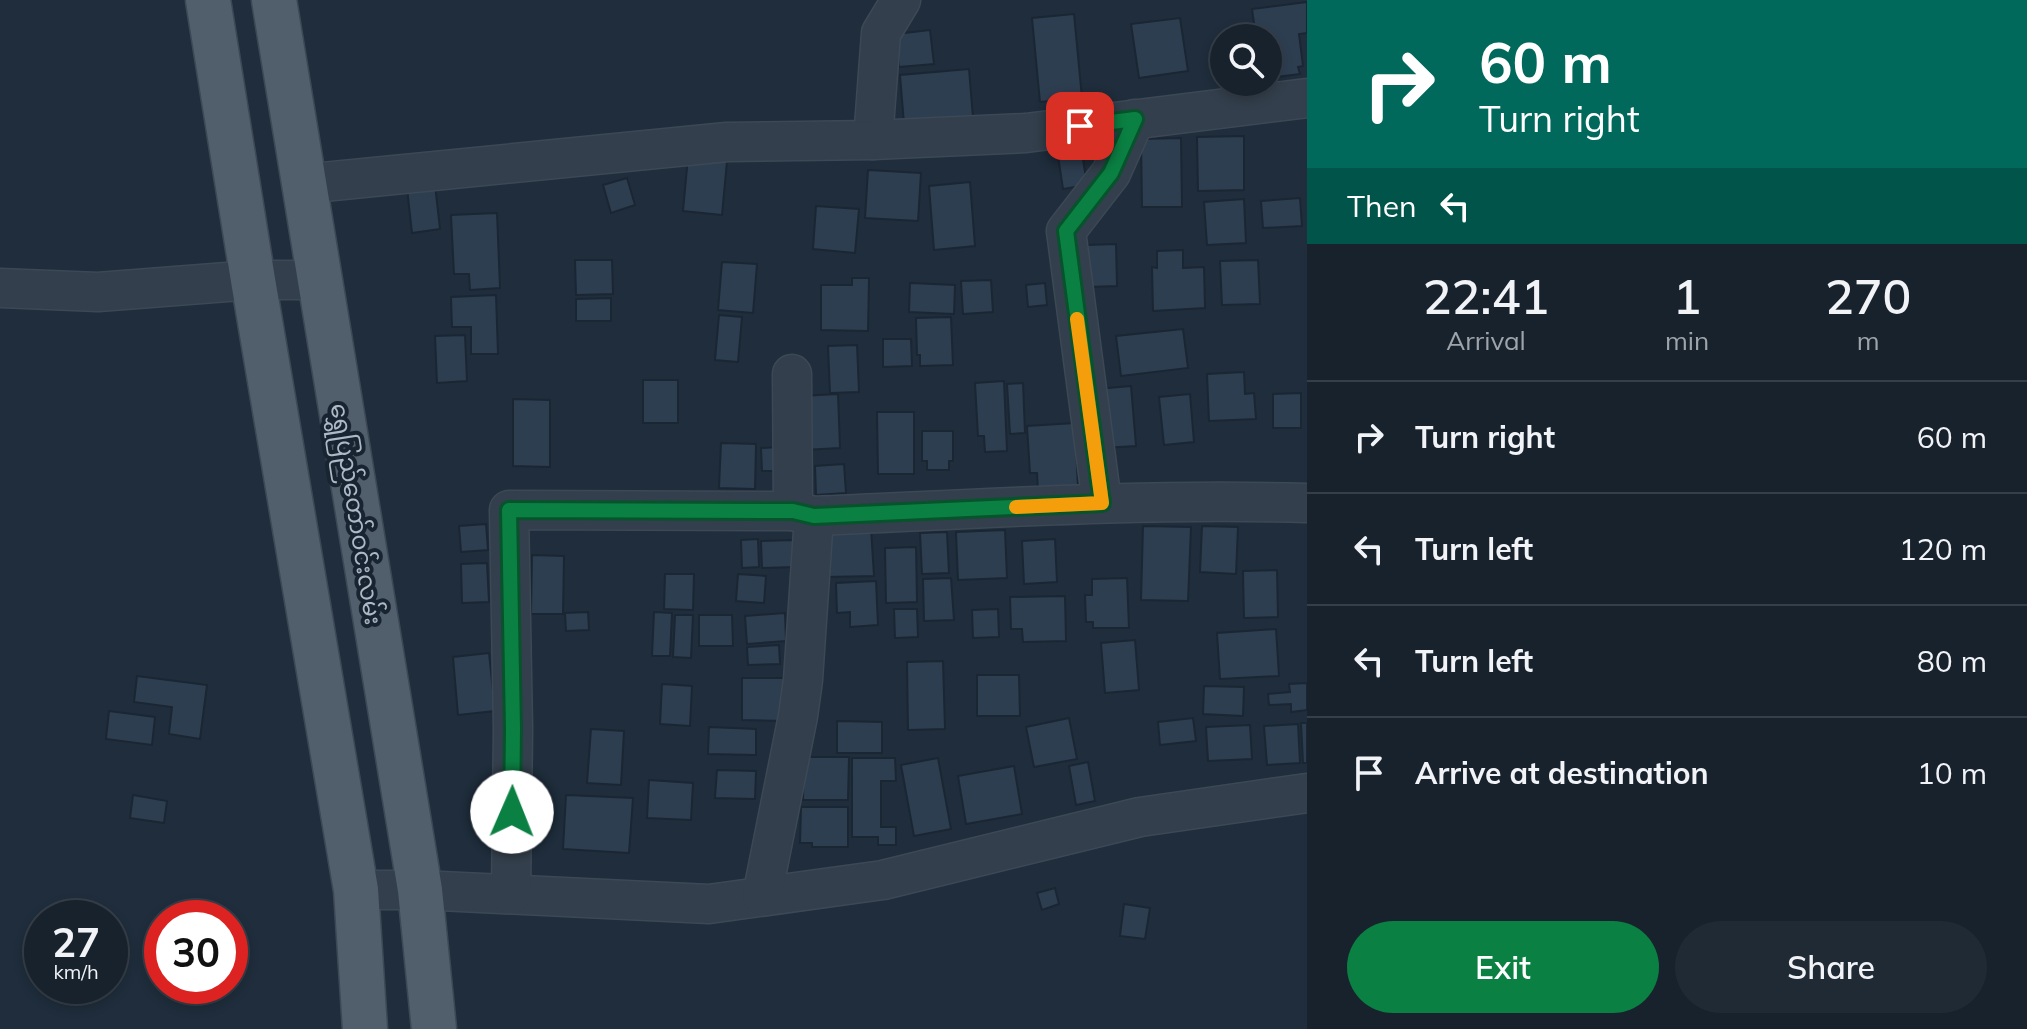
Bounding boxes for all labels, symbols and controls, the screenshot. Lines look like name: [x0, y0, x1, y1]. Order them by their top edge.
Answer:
map controls: [1210, 24, 1282, 96]
button: search: [1210, 24, 1282, 96]
text: 60 m: [1479, 27, 1612, 97]
icon: right: [1347, 32, 1451, 136]
pin: [1046, 92, 1114, 160]
text: Turn right: [1479, 96, 1640, 141]
icon: arrive: [1058, 104, 1102, 148]
icon: left: [1433, 184, 1477, 228]
text: Then: [1347, 187, 1417, 225]
text: 22:41: [1423, 266, 1549, 326]
text: 1: [1673, 266, 1701, 326]
text: 270: [1825, 266, 1911, 326]
text: Arrival: [1446, 324, 1526, 357]
text: min: [1665, 324, 1709, 357]
text: m: [1857, 324, 1880, 357]
street label: ရွှေပြည်တော်ဝင်းလမ်း: [320, 401, 389, 628]
icon: right: [1347, 415, 1391, 459]
text: Turn right: [1415, 418, 1555, 456]
text: 60 m: [1917, 418, 1987, 456]
icon: left: [1347, 527, 1391, 571]
text: Turn left: [1415, 530, 1533, 568]
text: 120 m: [1899, 530, 1987, 568]
icon: left: [1347, 639, 1391, 683]
text: Turn left: [1415, 642, 1533, 680]
text: 80 m: [1917, 642, 1987, 680]
icon: arrive: [1347, 751, 1391, 795]
text: Arrive at destination: [1415, 754, 1709, 792]
text: 10 m: [1917, 754, 1987, 792]
position arrow: [470, 770, 554, 854]
speed limit sign: 30: [144, 900, 248, 1004]
text: 27: [52, 917, 100, 967]
button: Exit: [1347, 921, 1659, 1013]
button: Share: [1675, 921, 1987, 1013]
text: km/h: [53, 959, 99, 984]

